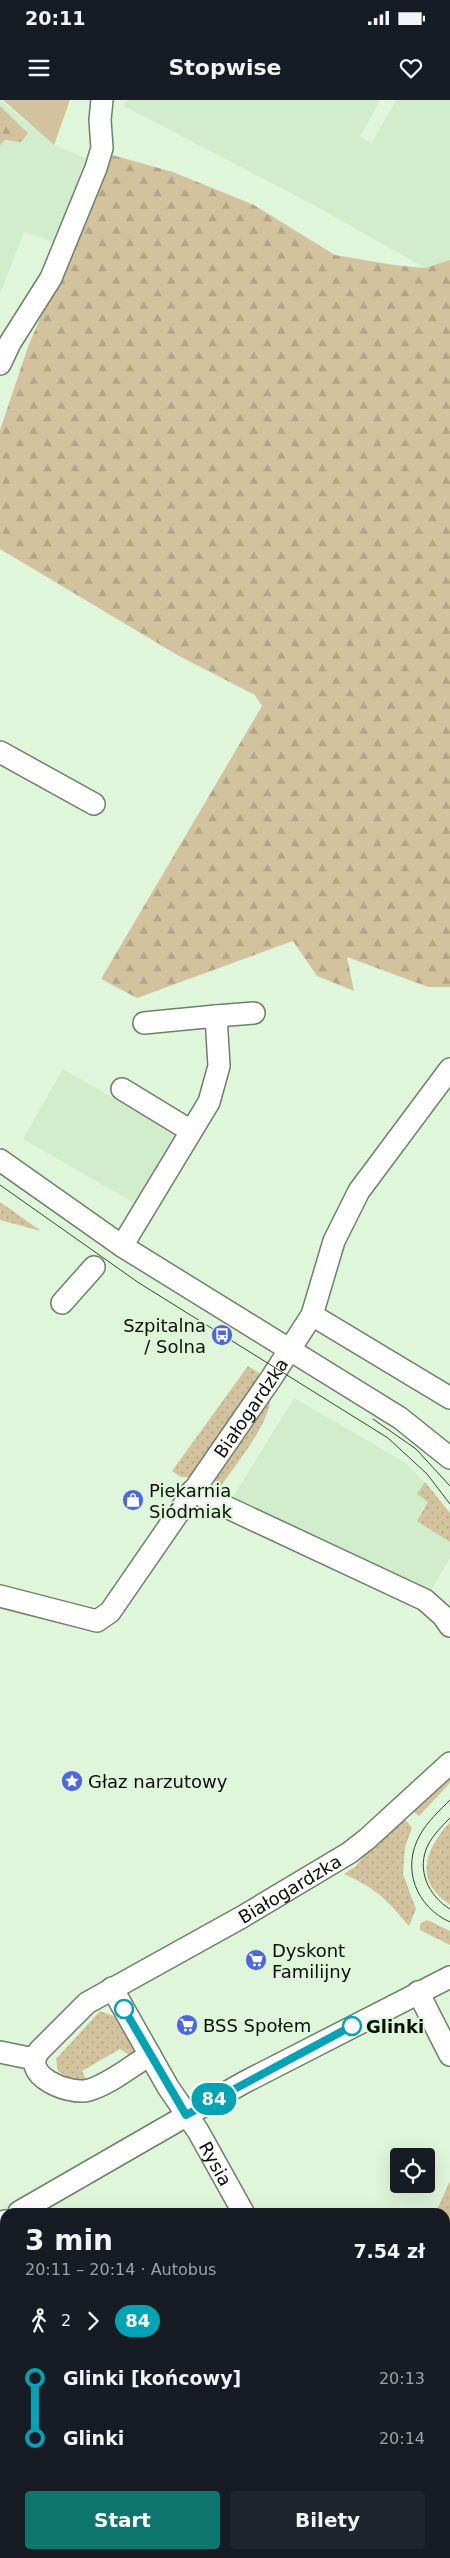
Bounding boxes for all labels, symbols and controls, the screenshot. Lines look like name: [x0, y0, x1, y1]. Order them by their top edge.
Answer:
text: 20:11: [25, 7, 85, 29]
icon: menu: [25, 54, 53, 82]
icon: heart: [397, 54, 425, 82]
text: Stopwise: [168, 55, 282, 80]
place label: Szpitalna / Solna: [123, 1315, 206, 1357]
bus stop icon: Szpitalna / Solna: [210, 1323, 234, 1347]
street label: Białogardzka: [209, 1354, 292, 1462]
place label: Piekarnia Siódmiak: [149, 1480, 232, 1522]
shop icon: Piekarnia Siódmiak: [121, 1488, 145, 1512]
place icon: Głaz narzutowy: [60, 1769, 84, 1793]
place label: Głaz narzutowy: [88, 1771, 228, 1792]
street label: Białogardzka: [234, 1850, 345, 1927]
place label: Dyskont Familijny: [272, 1940, 352, 1982]
supermarket icon: Dyskont Familijny: [244, 1948, 268, 1972]
unlabelled marker: [114, 1999, 134, 2019]
supermarket icon: BSS Społem: [175, 2013, 199, 2037]
place label: BSS Społem: [203, 2015, 311, 2036]
marker: Glinki: [342, 2016, 362, 2036]
place label: Glinki: [366, 2016, 424, 2037]
line badge: 84: [192, 2083, 236, 2115]
text: 84: [201, 2088, 227, 2109]
street label: Rysia: [195, 2137, 237, 2189]
map controls: [390, 2148, 435, 2193]
button: locate: [390, 2148, 435, 2193]
text: 3 min: [25, 2224, 113, 2257]
text: 7.54 zł: [353, 2240, 425, 2262]
text: 20:11 – 20:14 · Autobus: [25, 2260, 216, 2279]
icon: walk: [25, 2307, 53, 2335]
icon: forward: [79, 2307, 107, 2335]
text: 84: [125, 2310, 150, 2331]
text: 2: [61, 2311, 71, 2330]
text: Glinki [końcowy]: [63, 2367, 241, 2389]
text: 20:13: [379, 2369, 425, 2388]
text: Glinki: [63, 2427, 124, 2449]
text: 20:14: [379, 2429, 425, 2448]
button: Start: [25, 2491, 220, 2549]
button: Bilety: [230, 2491, 425, 2549]

